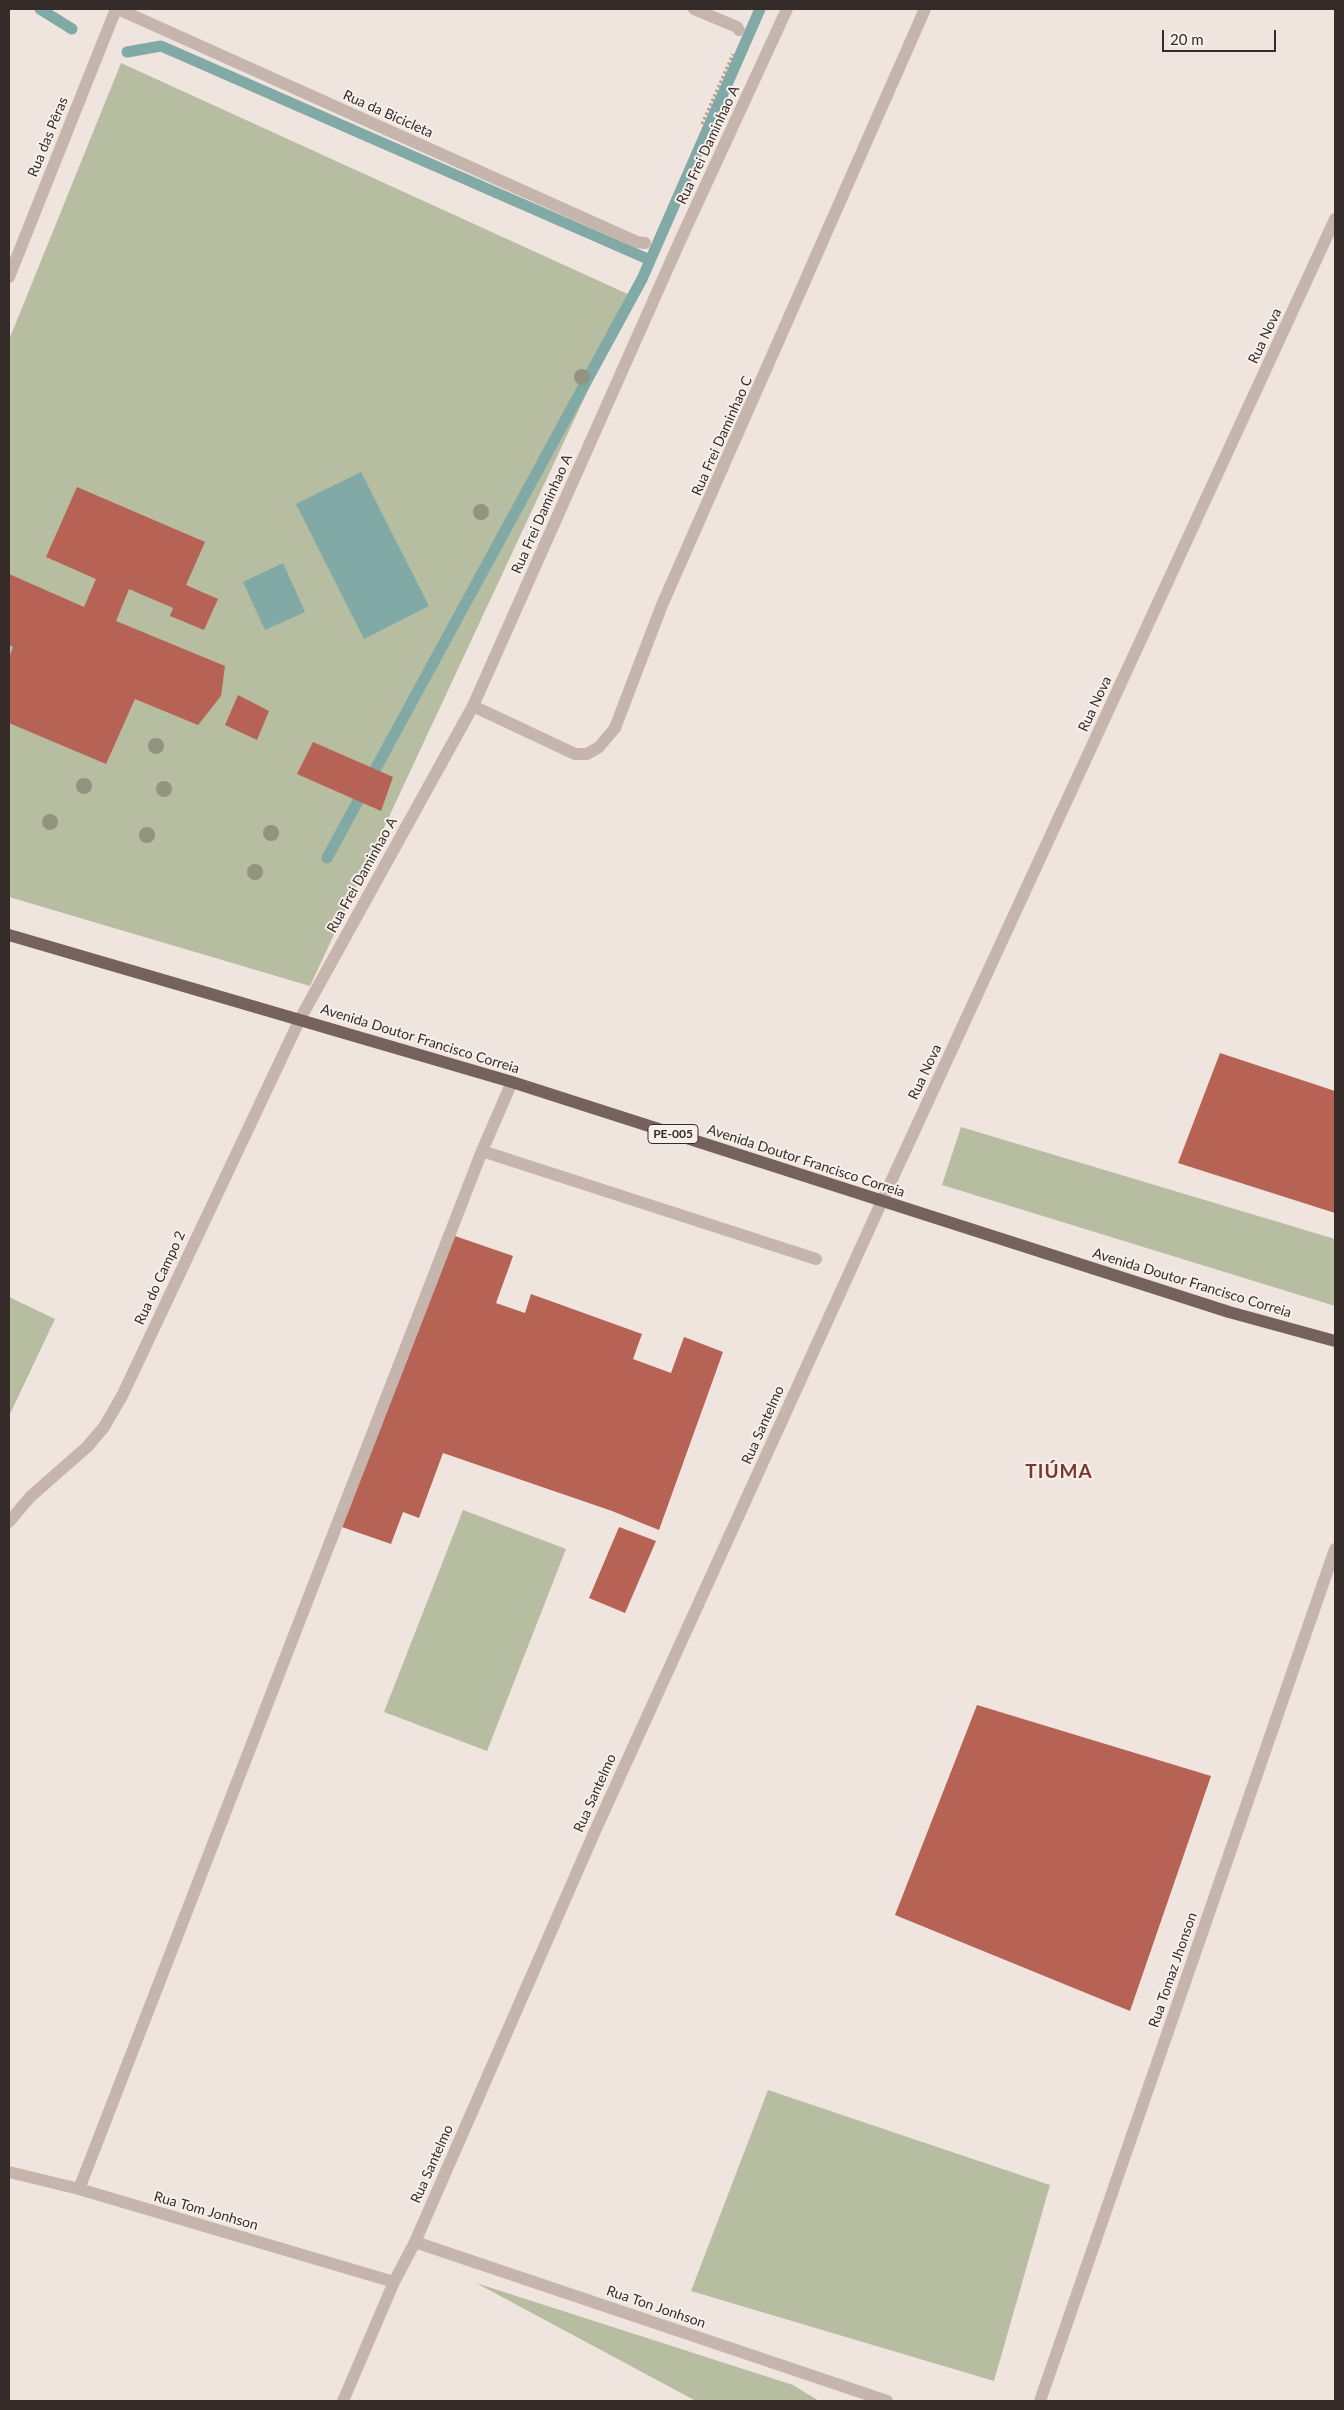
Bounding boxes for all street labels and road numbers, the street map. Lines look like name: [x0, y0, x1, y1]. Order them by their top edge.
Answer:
street label: Rua Frei Daminhao A: [673, 83, 743, 207]
street label: Rua da Bicicleta: [340, 87, 436, 141]
street label: Rua das Pêras: [24, 95, 72, 179]
street label: Rua Nova: [1245, 306, 1285, 366]
street label: Rua Frei Daminhao C: [688, 374, 756, 498]
street label: Rua Frei Daminhao A: [508, 452, 576, 576]
street label: Rua Nova: [1075, 674, 1115, 734]
street label: Rua Frei Daminhao A: [323, 814, 401, 936]
street label: Avenida Doutor Francisco Correia: [319, 1001, 521, 1077]
street label: Rua Nova: [905, 1042, 945, 1102]
street label: Avenida Doutor Francisco Correia: [705, 1121, 907, 1201]
road number: PE-005: [648, 1124, 698, 1144]
street label: Rua do Campo 2: [131, 1228, 189, 1328]
street label: Avenida Doutor Francisco Correia: [1091, 1245, 1293, 1321]
street label: Rua Santelmo: [738, 1383, 788, 1467]
street label: Rua Santelmo: [570, 1751, 620, 1835]
street label: Rua Tomaz Jhonson: [1145, 1910, 1201, 2030]
street label: Rua Santelmo: [407, 2122, 457, 2206]
street label: Rua Tom Jonhson: [152, 2188, 260, 2234]
street label: Rua Ton Jonhson: [604, 2282, 708, 2332]

